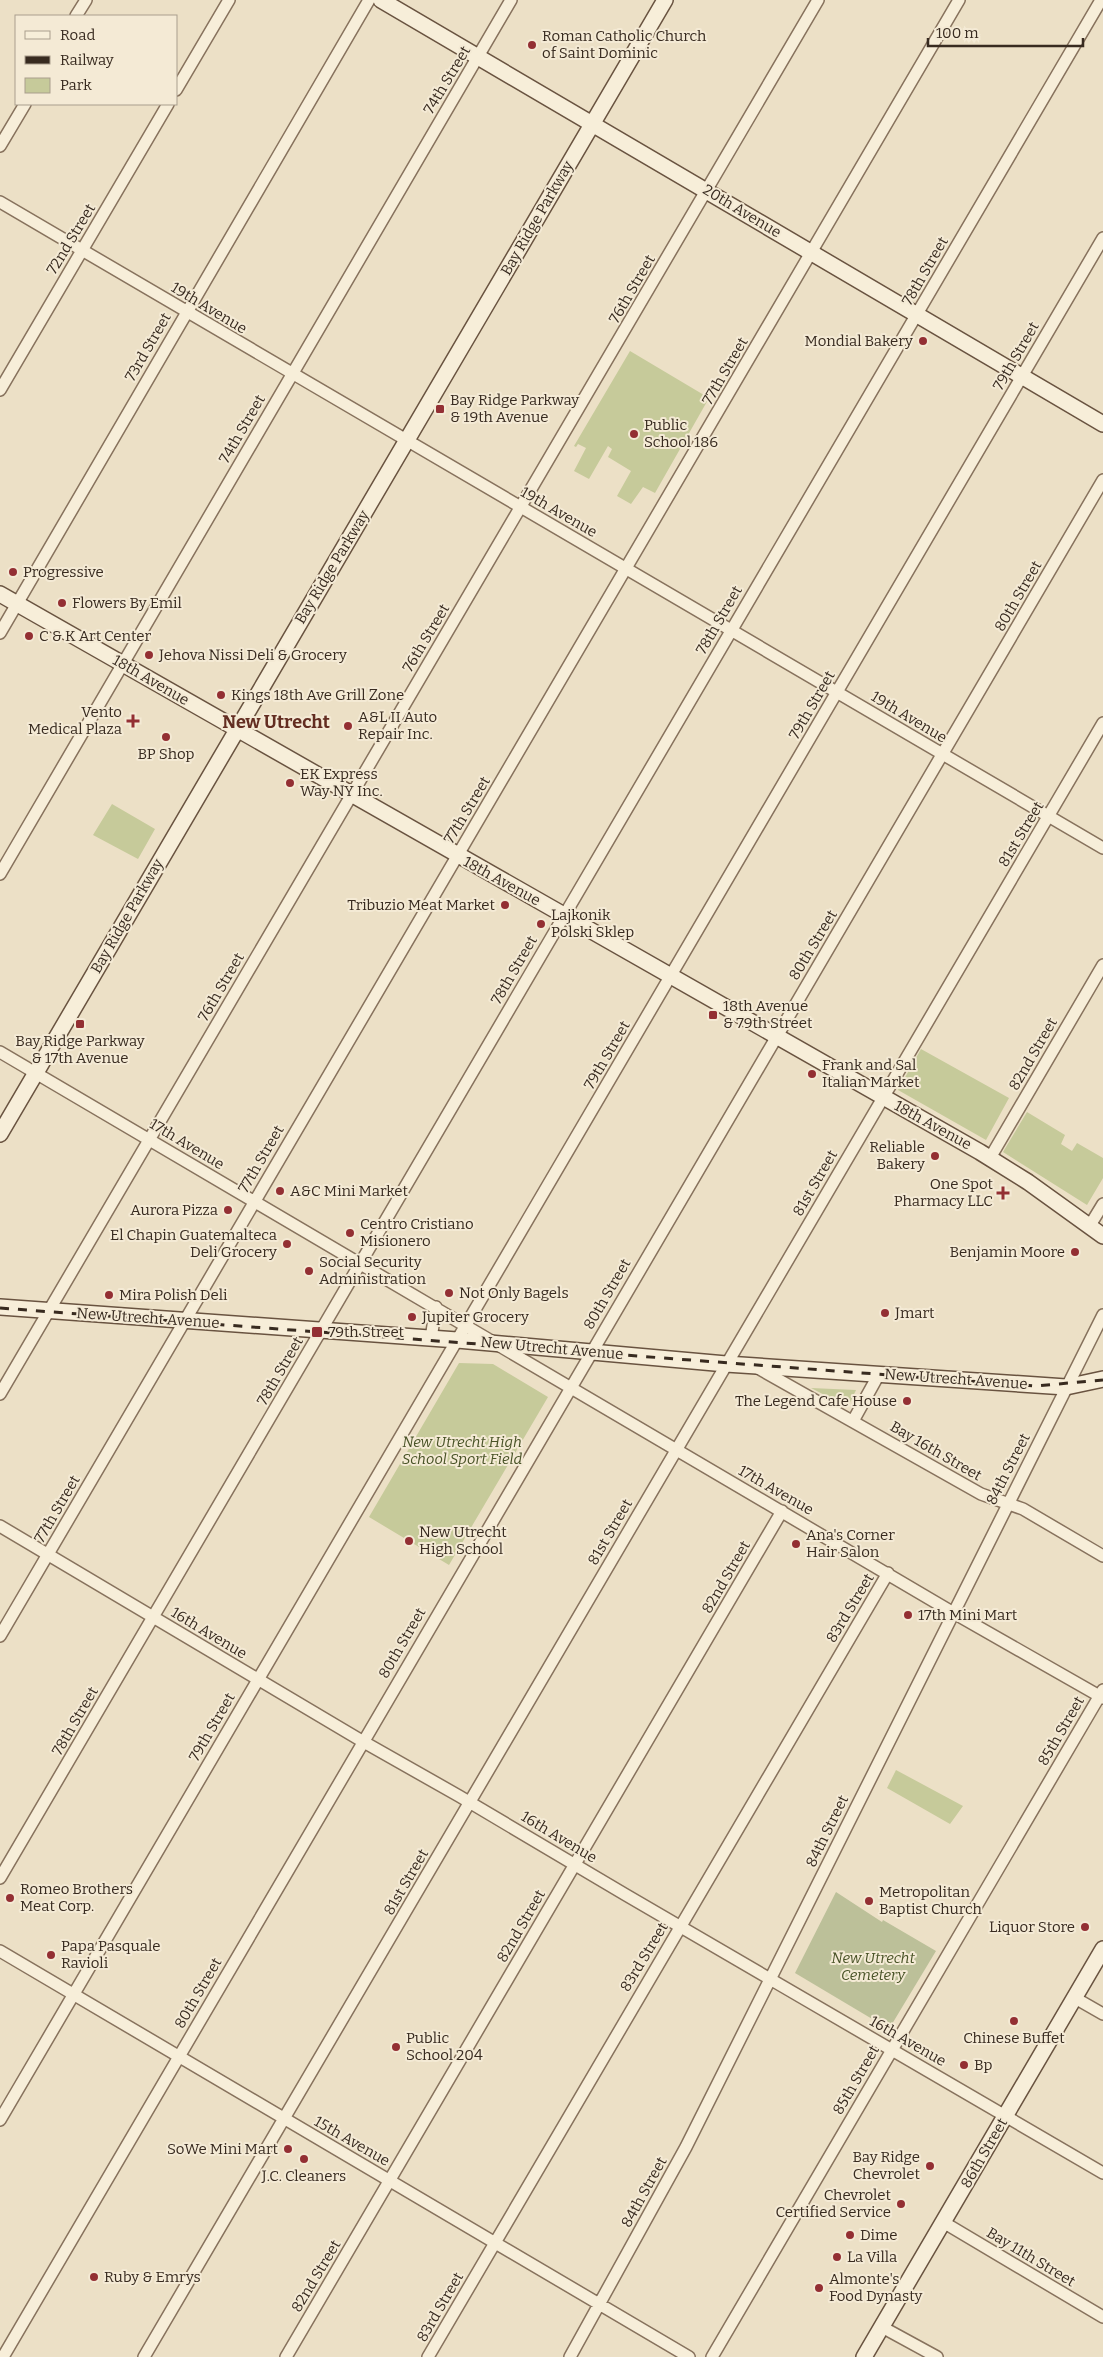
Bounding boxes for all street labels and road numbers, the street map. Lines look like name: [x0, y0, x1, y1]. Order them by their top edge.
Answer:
street label: 74th Street: [420, 42, 475, 117]
street label: Bay Ridge Parkway: [497, 157, 577, 278]
street label: 20th Avenue: [700, 181, 784, 241]
street label: 72nd Street: [43, 200, 99, 278]
street label: 78th Street: [898, 233, 952, 308]
street label: 76th Street: [605, 251, 659, 326]
street label: 19th Avenue: [168, 278, 250, 338]
street label: 73rd Street: [121, 309, 175, 384]
street label: 79th Street: [989, 318, 1043, 393]
street label: 77th Street: [698, 334, 752, 408]
street label: 74th Street: [215, 391, 269, 466]
street label: 19th Avenue: [518, 483, 600, 541]
street label: Bay Ridge Parkway: [291, 507, 373, 627]
street label: 80th Street: [991, 557, 1046, 635]
street label: 78th Street: [692, 582, 746, 657]
street label: 76th Street: [399, 600, 454, 675]
street label: 18th Avenue: [110, 651, 192, 709]
street label: 79th Street: [785, 667, 839, 742]
street label: 19th Avenue: [868, 687, 950, 747]
street label: 77th Street: [440, 773, 494, 847]
street label: 81st Street: [994, 798, 1048, 870]
street label: 18th Avenue: [460, 852, 544, 910]
street label: Bay Ridge Parkway: [87, 855, 167, 976]
street label: 80th Street: [785, 906, 841, 983]
street label: 78th Street: [487, 932, 541, 1007]
street label: 76th Street: [194, 949, 248, 1024]
street label: 82nd Street: [1005, 1014, 1061, 1094]
street label: 79th Street: [580, 1017, 634, 1092]
street label: 18th Avenue: [891, 1096, 975, 1154]
street label: 17th Avenue: [146, 1115, 228, 1173]
street label: 77th Street: [234, 1122, 288, 1196]
street label: 81st Street: [789, 1146, 841, 1219]
street label: 80th Street: [580, 1255, 635, 1333]
street label: New Utrecht Avenue: [76, 1304, 220, 1332]
street label: 78th Street: [253, 1333, 307, 1408]
street label: New Utrecht Avenue: [480, 1333, 624, 1363]
street label: New Utrecht Avenue: [884, 1365, 1028, 1393]
street label: Bay 16th Street: [887, 1417, 986, 1485]
street label: 84th Street: [982, 1430, 1034, 1508]
street label: 17th Avenue: [735, 1461, 817, 1519]
street label: 77th Street: [30, 1472, 84, 1546]
street label: 81st Street: [584, 1495, 636, 1568]
street label: 82nd Street: [698, 1537, 754, 1617]
street label: 83rd Street: [822, 1570, 878, 1646]
street label: 16th Avenue: [168, 1603, 250, 1663]
street label: 80th Street: [375, 1604, 430, 1682]
street label: 78th Street: [48, 1683, 102, 1758]
street label: 79th Street: [185, 1689, 239, 1764]
street label: 85th Street: [1034, 1693, 1088, 1769]
street label: 84th Street: [802, 1792, 852, 1870]
street label: 16th Avenue: [518, 1807, 600, 1867]
street label: 81st Street: [380, 1845, 432, 1918]
street label: 82nd Street: [493, 1886, 549, 1966]
street label: 83rd Street: [616, 1919, 672, 1995]
street label: 80th Street: [171, 1954, 226, 2032]
street label: 16th Avenue: [867, 2012, 949, 2070]
street label: 85th Street: [829, 2042, 883, 2118]
street label: 15th Avenue: [311, 2112, 393, 2170]
street label: 86th Street: [957, 2114, 1012, 2191]
street label: 84th Street: [617, 2153, 671, 2230]
street label: Bay 11th Street: [983, 2223, 1079, 2291]
street label: 82nd Street: [287, 2236, 345, 2315]
street label: 83rd Street: [413, 2268, 467, 2345]

